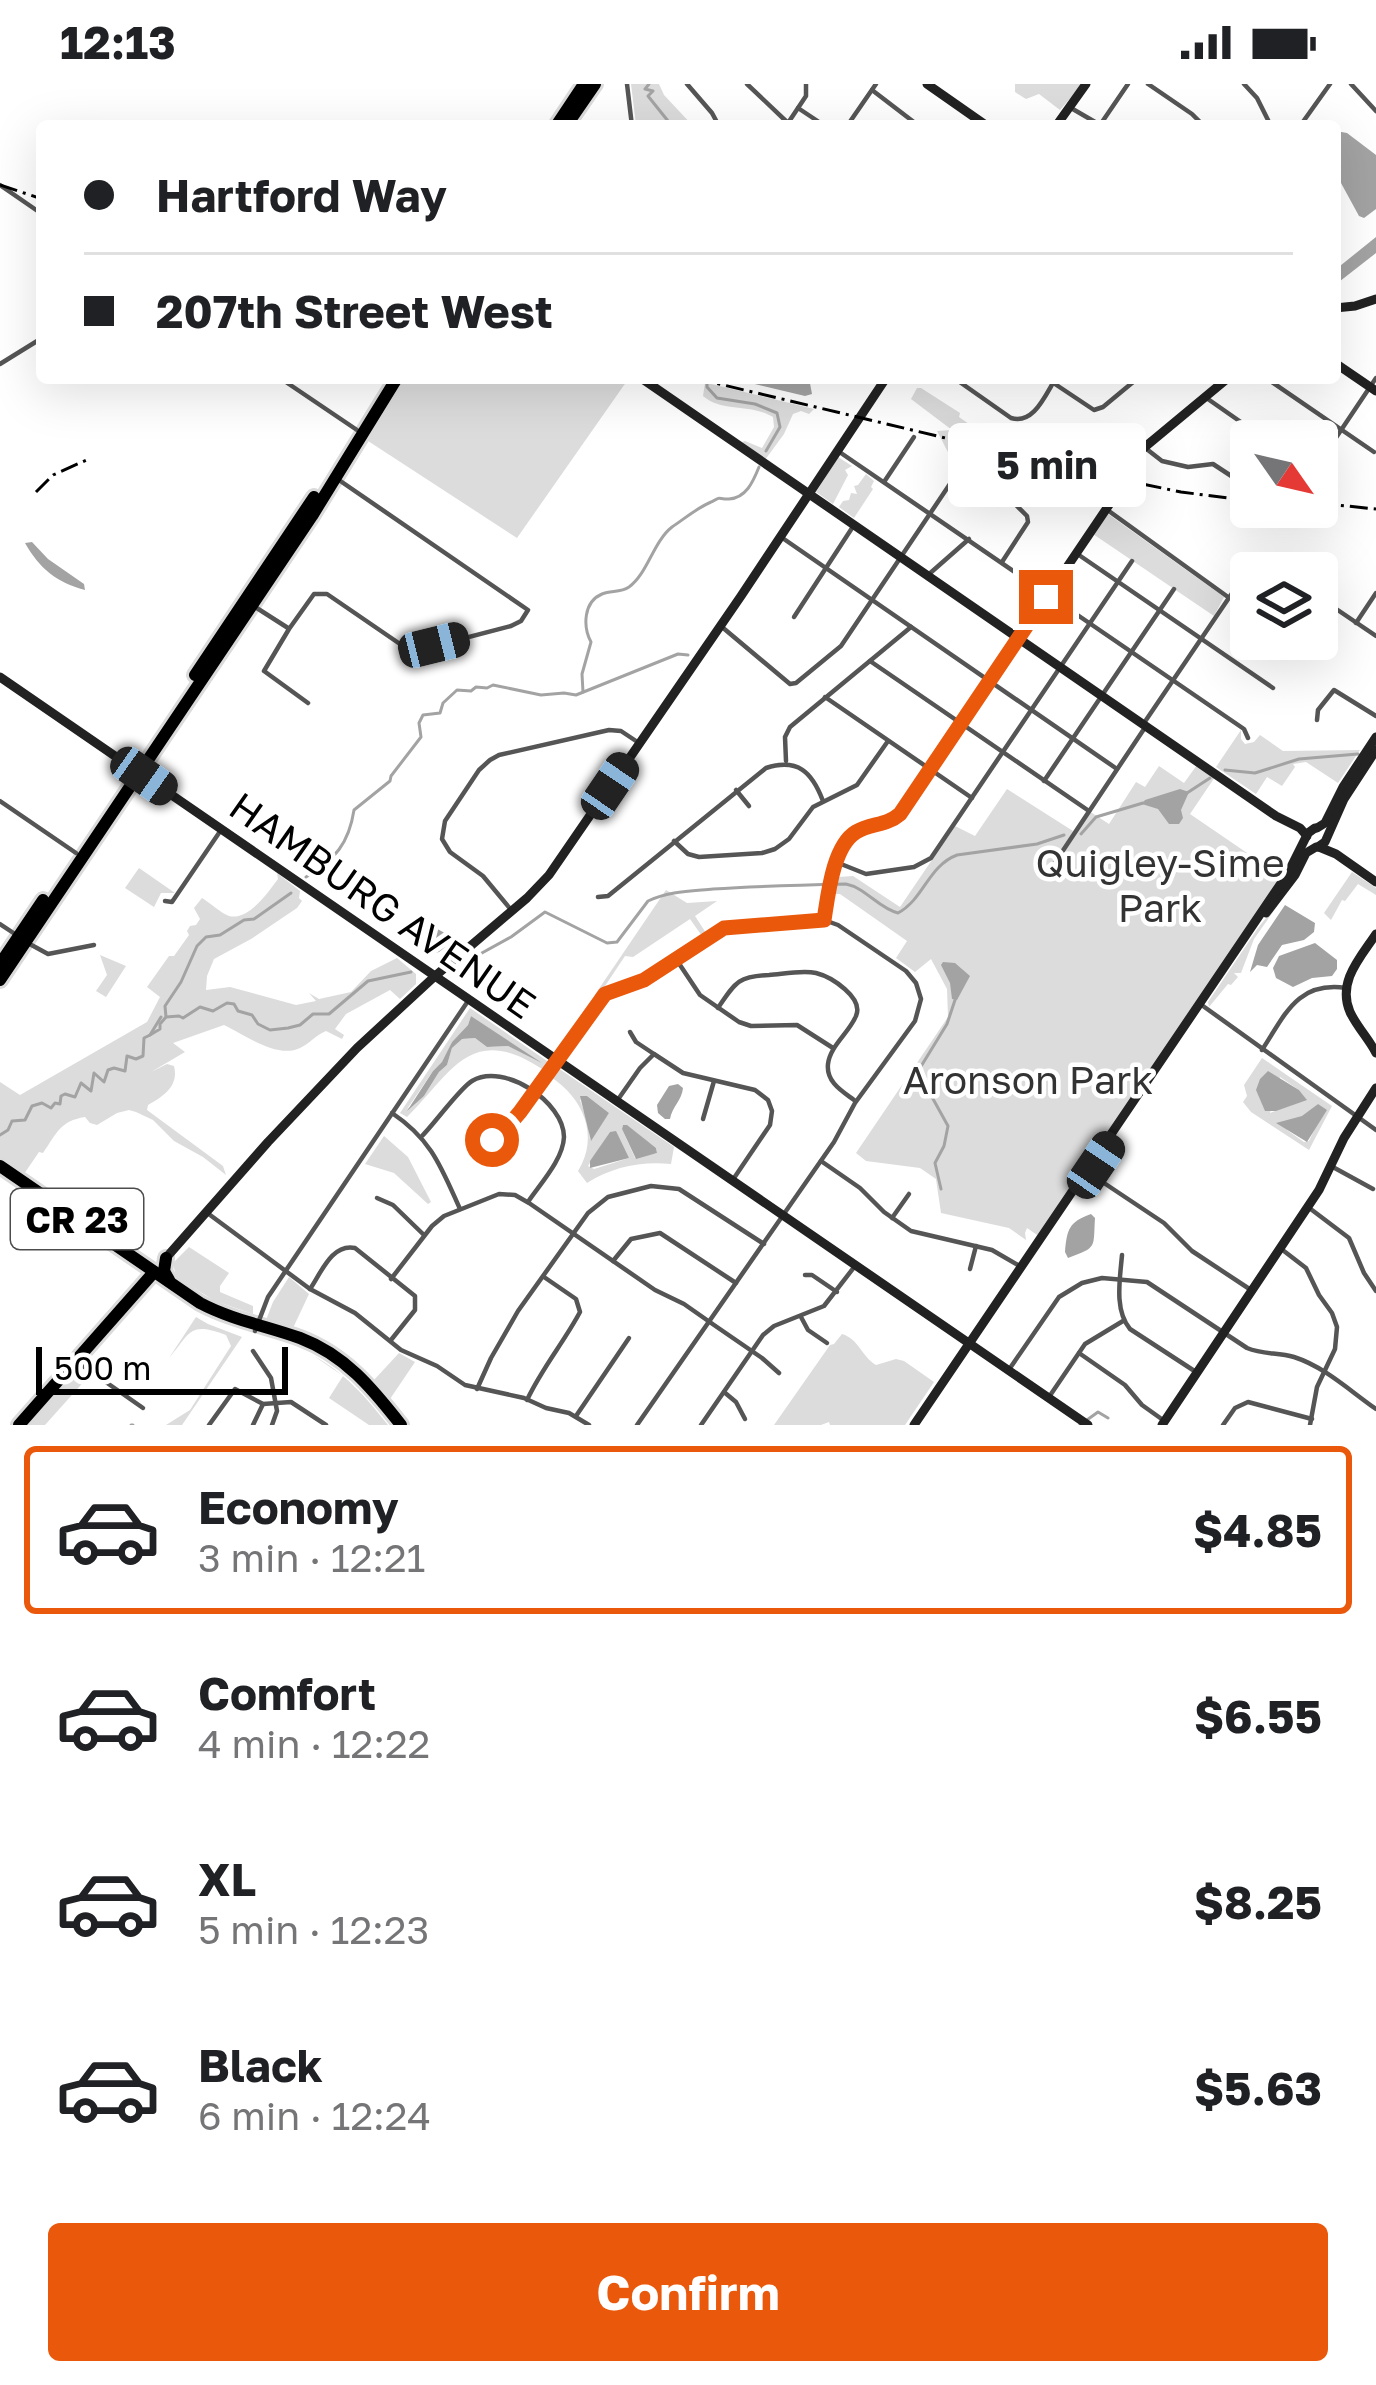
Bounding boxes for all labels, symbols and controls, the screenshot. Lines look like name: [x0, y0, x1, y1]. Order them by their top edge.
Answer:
text: 12:13: [60, 15, 176, 69]
text: Hartford Way: [156, 168, 447, 222]
text: 207th Street West: [156, 284, 553, 338]
north arrow: [1230, 420, 1338, 528]
map controls: [1230, 420, 1338, 660]
callout: 5 min: [947, 423, 1145, 507]
text: 5 min: [996, 441, 1098, 488]
button: layers: [1230, 552, 1338, 660]
route end: [1019, 570, 1073, 624]
car: [395, 619, 473, 671]
car: [104, 741, 184, 811]
car: [575, 746, 645, 826]
street label: HAMBURG AVENUE: [221, 782, 545, 1028]
park label: Quigley-Sime Park: [1035, 839, 1285, 931]
park label: Aronson Park: [903, 1056, 1153, 1103]
route start: [465, 1113, 519, 1167]
car: [1061, 1125, 1131, 1205]
road number: CR 23: [11, 1189, 143, 1249]
scale bar: [36, 1341, 288, 1394]
text: 500 m: [54, 1348, 152, 1387]
icon: car: [54, 1476, 162, 1584]
text: Economy: [198, 1480, 399, 1534]
text: $4.85: [1193, 1503, 1322, 1557]
text: 3 min · 12:21: [198, 1534, 426, 1581]
icon: car: [54, 1662, 162, 1770]
text: Comfort: [198, 1666, 376, 1720]
text: $6.55: [1194, 1689, 1322, 1743]
text: 4 min · 12:22: [198, 1720, 430, 1767]
icon: car: [54, 1848, 162, 1956]
text: XL: [198, 1852, 256, 1906]
text: $8.25: [1194, 1875, 1322, 1929]
text: 5 min · 12:23: [198, 1906, 429, 1953]
icon: car: [54, 2034, 162, 2142]
text: Black: [198, 2038, 323, 2092]
text: $5.63: [1194, 2061, 1322, 2115]
text: 6 min · 12:24: [198, 2092, 431, 2139]
button: Confirm: [48, 2223, 1328, 2361]

